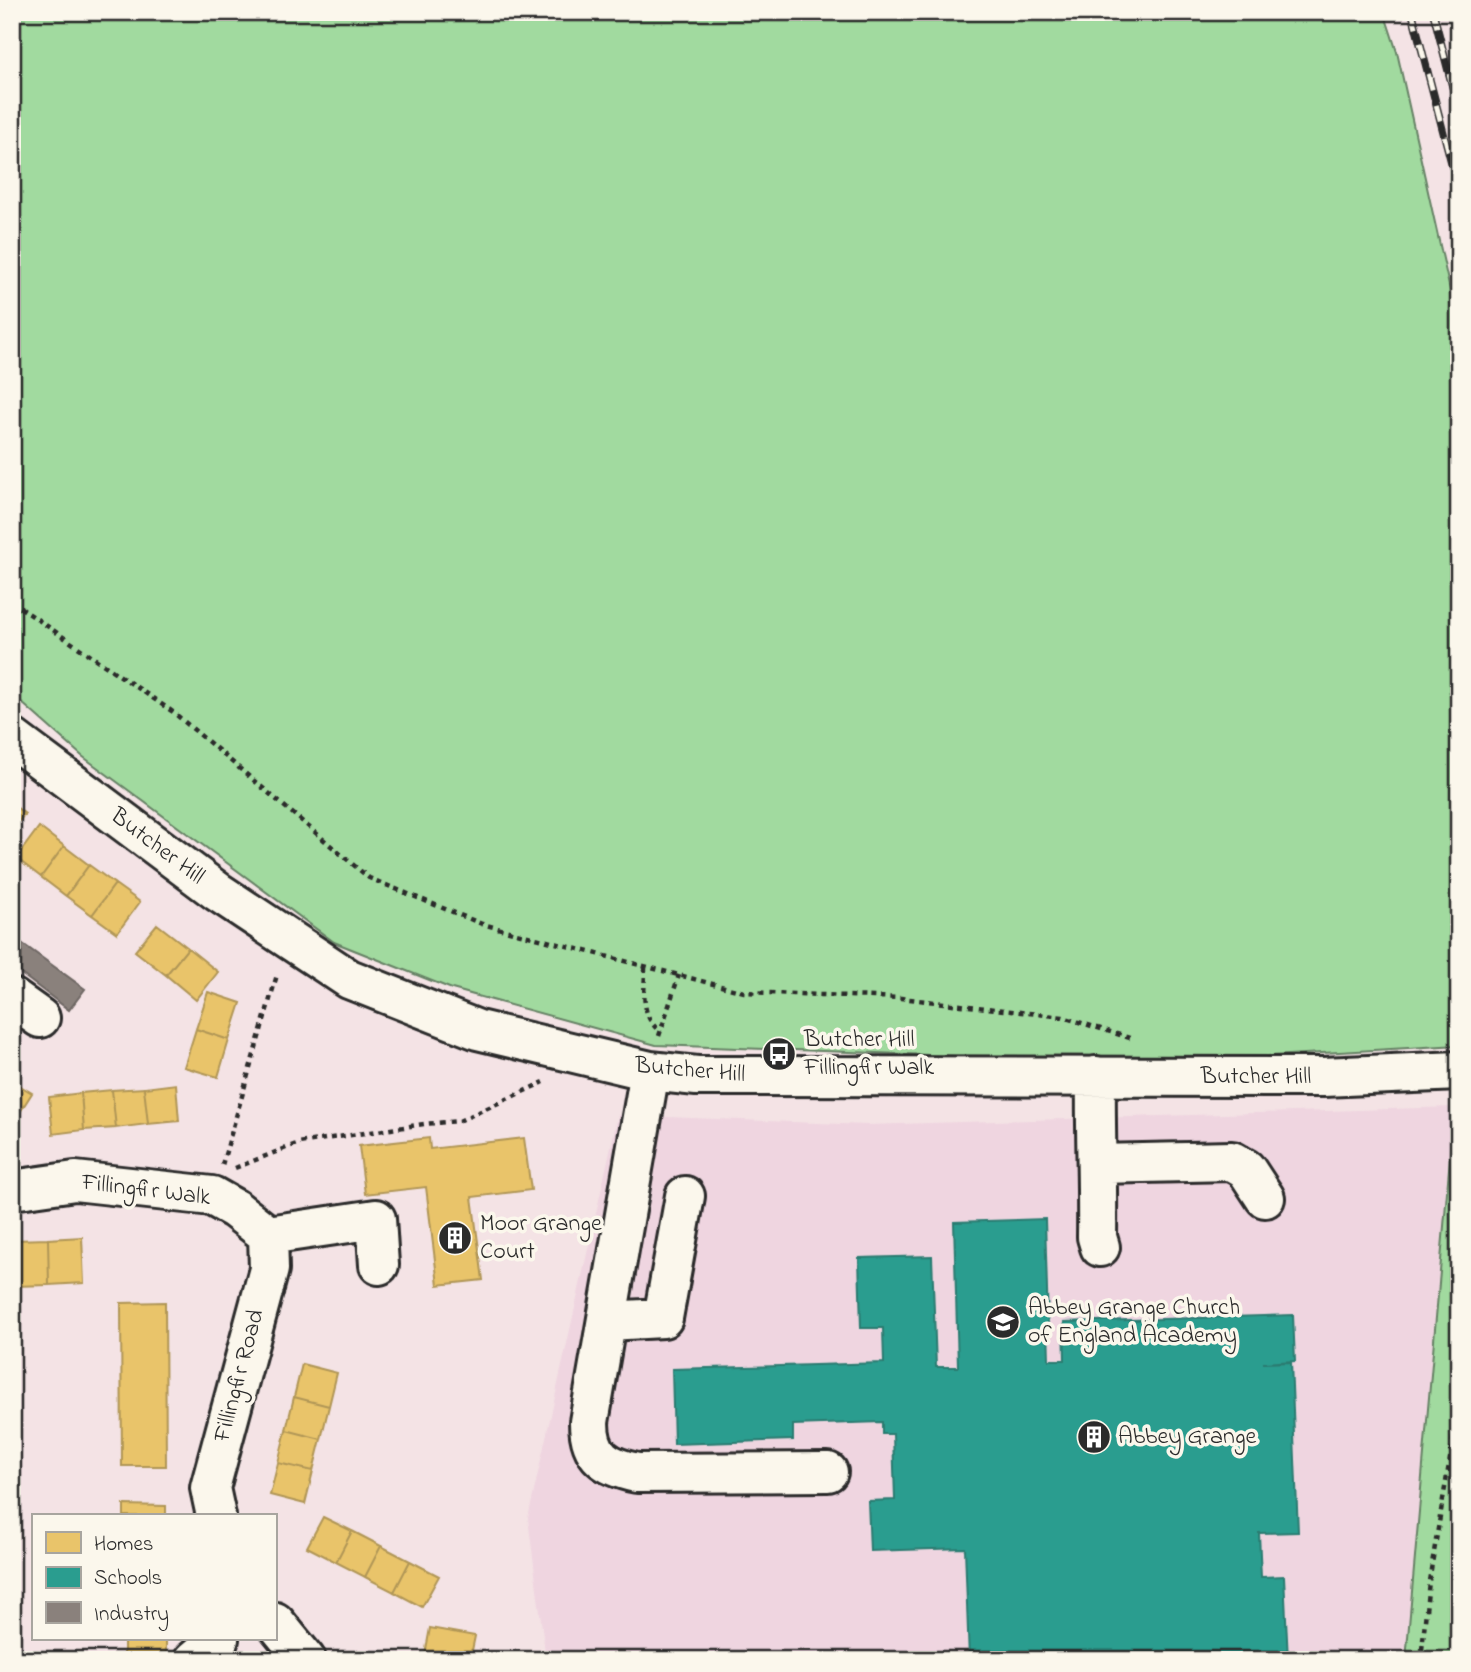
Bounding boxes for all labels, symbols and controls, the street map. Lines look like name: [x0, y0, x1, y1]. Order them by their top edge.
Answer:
street label: Butcher Hill: [102, 799, 212, 894]
place label: Butcher Hill Fillingfir Walk: [803, 1023, 934, 1086]
bus stop icon: Butcher Hill Fillingfir Walk: [760, 1035, 798, 1073]
street label: Butcher Hill: [632, 1049, 747, 1093]
street label: Butcher Hill: [1200, 1060, 1311, 1095]
street label: Fillingfir Walk: [78, 1166, 213, 1216]
place label: Moor Grange Court: [480, 1207, 602, 1270]
building icon: Moor Grange Court: [436, 1219, 474, 1257]
place label: Abbey Grange Church of England Academy: [1028, 1291, 1240, 1355]
school or university icon: Abbey Grange Church of England Academy: [984, 1303, 1022, 1341]
street label: Fillingfir Road: [205, 1305, 275, 1447]
building icon: Abbey Grange: [1075, 1418, 1113, 1456]
place label: Abbey Grange: [1118, 1420, 1257, 1456]
legend: [32, 1514, 276, 1640]
text: Homes: [94, 1530, 154, 1560]
text: Schools: [94, 1564, 162, 1594]
text: Industry: [94, 1600, 169, 1632]

